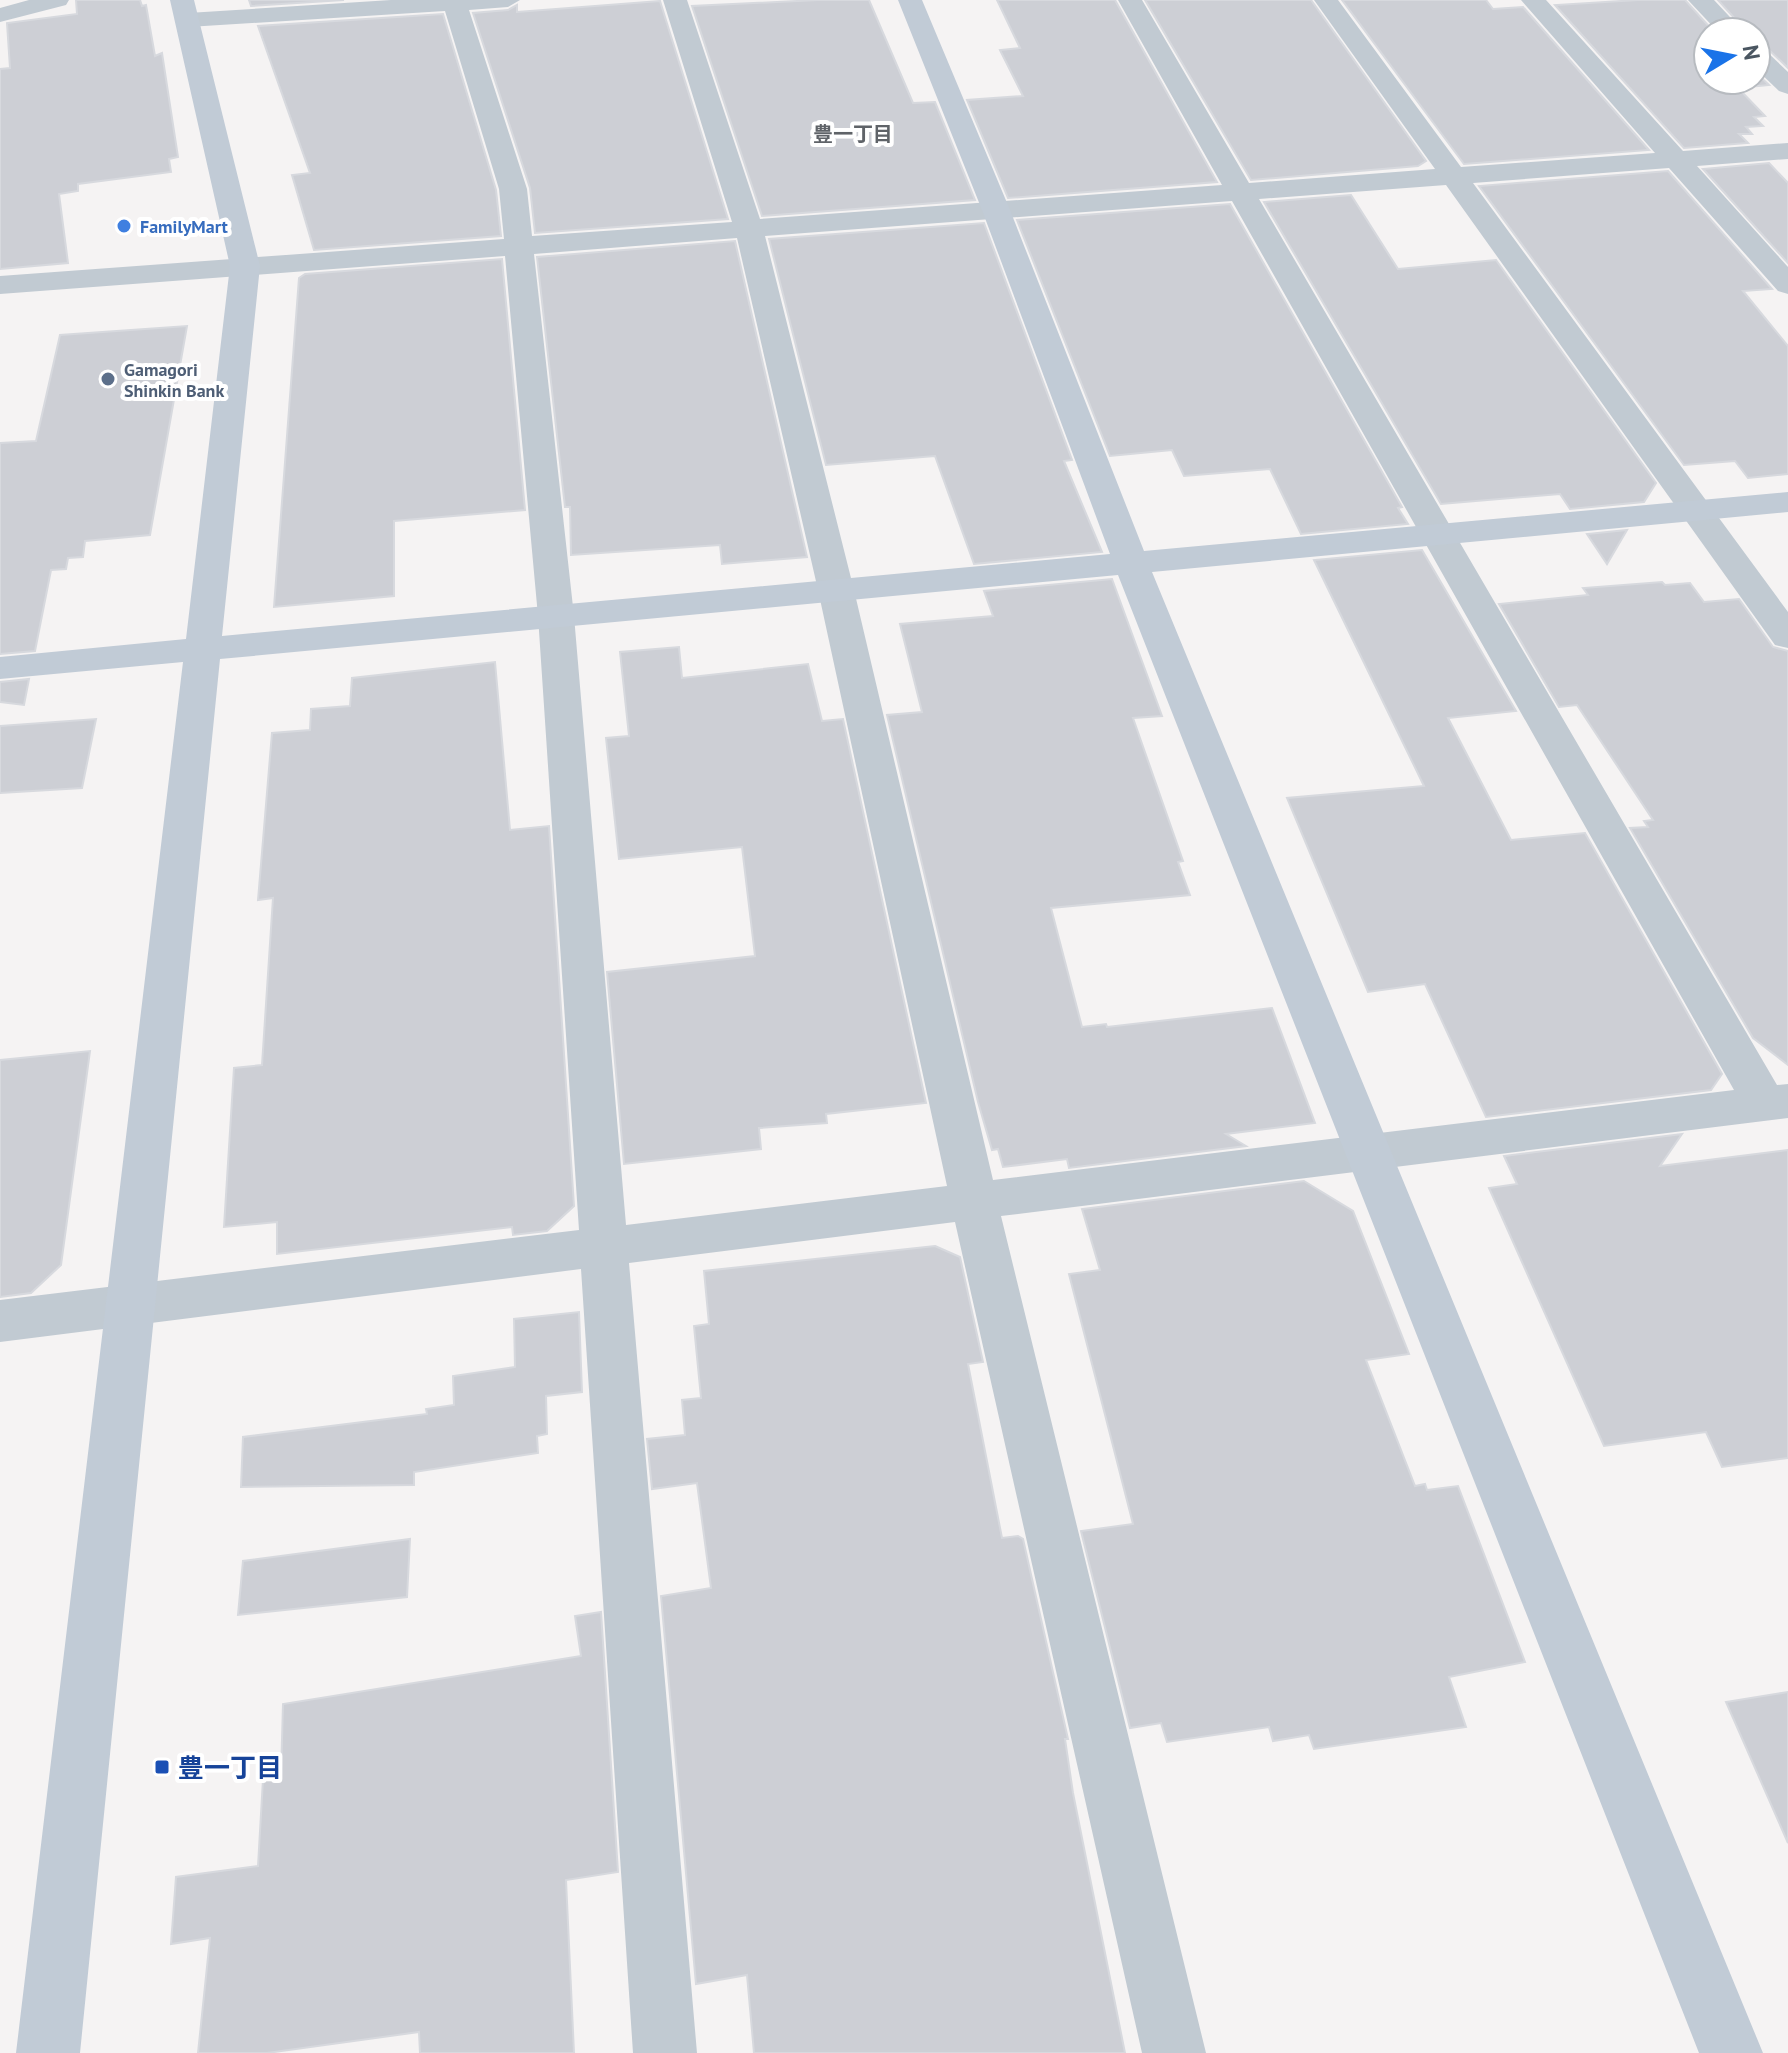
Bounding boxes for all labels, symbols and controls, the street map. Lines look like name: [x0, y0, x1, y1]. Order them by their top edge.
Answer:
north arrow: [1692, 16, 1772, 96]
text: N: [1737, 43, 1767, 62]
district label: 豊一丁目: [813, 121, 893, 147]
place label: FamilyMart: [140, 215, 228, 238]
marker: FamilyMart: [115, 217, 133, 235]
place label: Gamagori Shinkin Bank: [124, 358, 224, 402]
marker: Gamagori Shinkin Bank: [99, 370, 117, 388]
place label: 豊一丁目: [178, 1751, 282, 1784]
marker: 豊一丁目: [153, 1758, 171, 1776]

